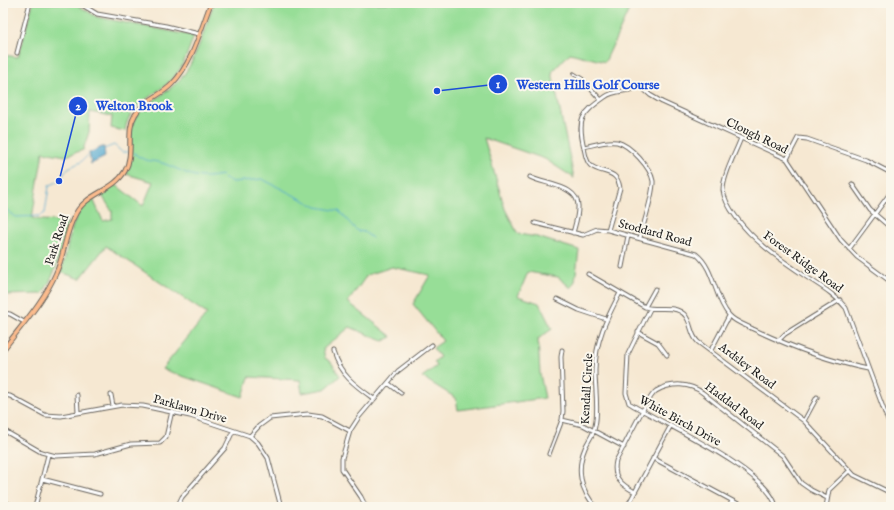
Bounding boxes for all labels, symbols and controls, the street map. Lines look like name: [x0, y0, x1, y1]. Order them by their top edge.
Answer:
callout: Western Hills Golf Course: [488, 72, 667, 97]
text: 1: [496, 77, 501, 92]
text: Western Hills Golf Course: [515, 77, 660, 94]
callout: Welton Brook: [68, 93, 181, 118]
text: Welton Brook: [95, 98, 173, 115]
text: 2: [75, 99, 81, 114]
street label: Clough Road: [724, 115, 791, 158]
street label: Park Road: [42, 212, 72, 267]
street label: Stoddard Road: [617, 216, 694, 250]
street label: Forest Ridge Road: [760, 228, 846, 296]
street label: Ardsley Road: [715, 339, 779, 393]
street label: Kendall Circle: [578, 352, 596, 425]
street label: Haddad Road: [702, 379, 767, 433]
street label: Parklawn Drive: [151, 391, 229, 427]
street label: White Birch Drive: [636, 392, 724, 450]

